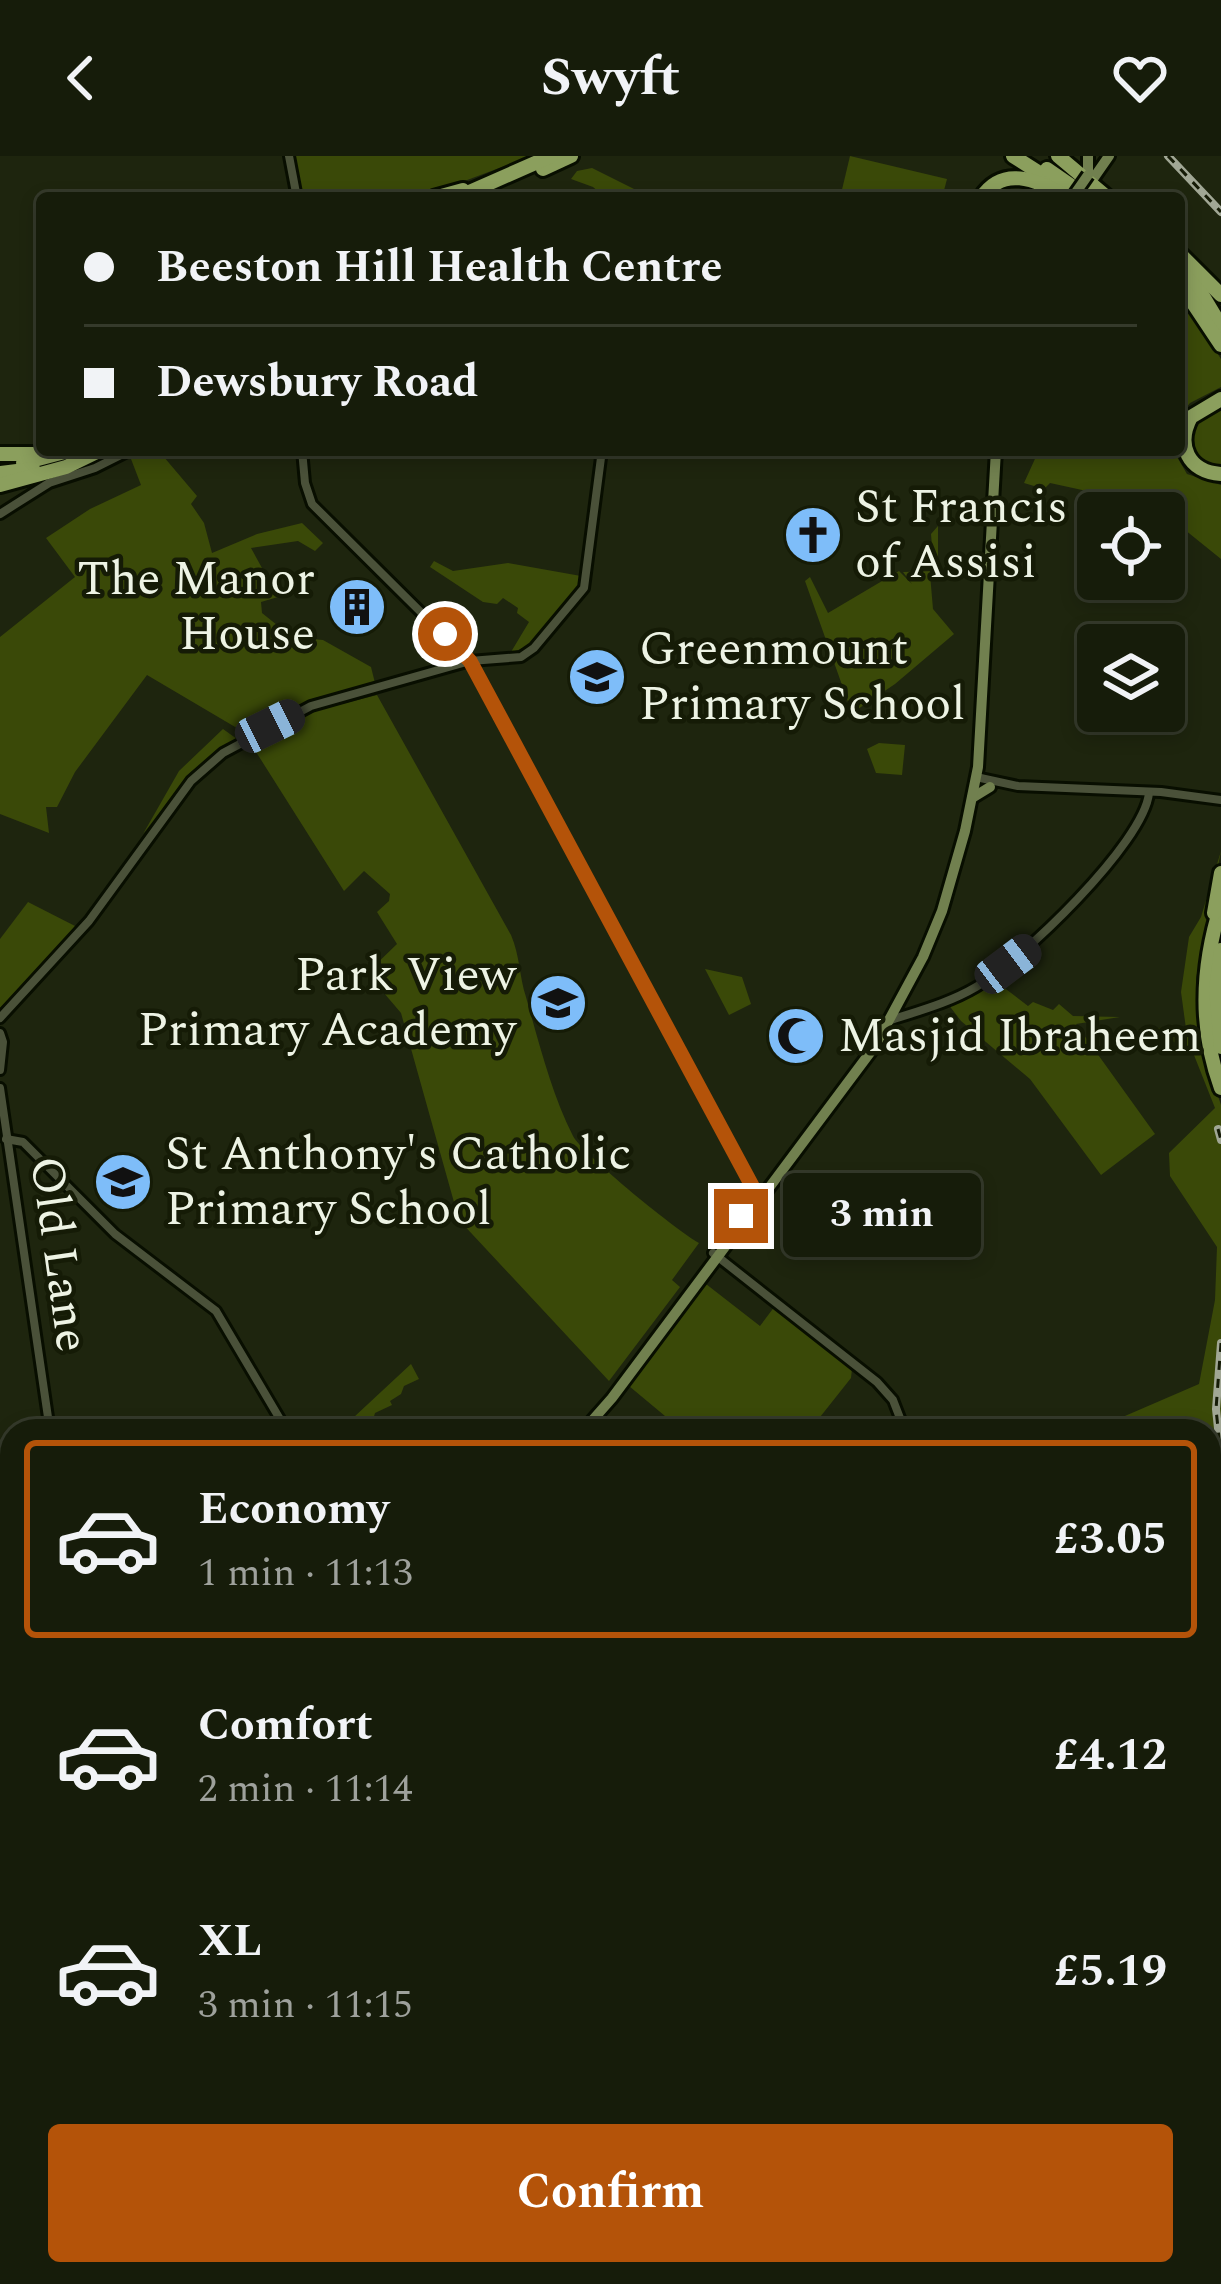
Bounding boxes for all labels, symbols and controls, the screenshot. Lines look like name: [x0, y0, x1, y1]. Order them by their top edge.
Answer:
text: Swyft: [541, 37, 680, 119]
icon: back: [48, 45, 114, 111]
icon: heart: [1107, 45, 1173, 111]
text: Beeston Hill Health Centre: [156, 233, 722, 302]
text: Dewsbury Road: [156, 348, 479, 417]
place label: St Francis of Assisi: [855, 471, 1068, 599]
map controls: [1077, 492, 1185, 732]
button: locate: [1077, 492, 1185, 600]
church icon: St Francis of Assisi: [782, 504, 844, 566]
place label: The Manor House: [77, 543, 315, 671]
building icon: The Manor House: [326, 576, 388, 638]
route start: [418, 607, 472, 661]
place label: Greenmount Primary School: [639, 613, 965, 741]
button: layers: [1077, 624, 1185, 732]
school or university icon: Greenmount Primary School: [566, 646, 628, 708]
car: [230, 694, 310, 758]
car: [968, 928, 1048, 1000]
place label: Park View Primary Academy: [138, 939, 518, 1067]
school or university icon: Park View Primary Academy: [527, 972, 589, 1034]
place label: Masjid Ibraheem: [838, 1000, 1201, 1073]
mosque icon: Masjid Ibraheem: [765, 1005, 827, 1067]
place label: St Anthony's Catholic Primary School: [165, 1118, 631, 1246]
school or university icon: St Anthony's Catholic Primary School: [92, 1151, 154, 1213]
street label: Old Lane: [9, 1152, 109, 1356]
callout: 3 min: [783, 1174, 981, 1258]
text: 3 min: [830, 1185, 934, 1244]
route end: [714, 1189, 768, 1243]
text: Economy: [198, 1475, 389, 1544]
icon: car: [54, 1485, 162, 1593]
text: £3.05: [1054, 1505, 1167, 1574]
text: 1 min · 11:13: [198, 1544, 413, 1603]
text: Comfort: [198, 1691, 373, 1760]
icon: car: [54, 1701, 162, 1809]
text: £4.12: [1054, 1721, 1167, 1790]
text: 2 min · 11:14: [198, 1760, 413, 1819]
text: XL: [198, 1907, 262, 1976]
icon: car: [54, 1917, 162, 2025]
text: £5.19: [1054, 1937, 1167, 2006]
text: 3 min · 11:15: [198, 1976, 413, 2035]
button: Confirm: [48, 2124, 1173, 2262]

